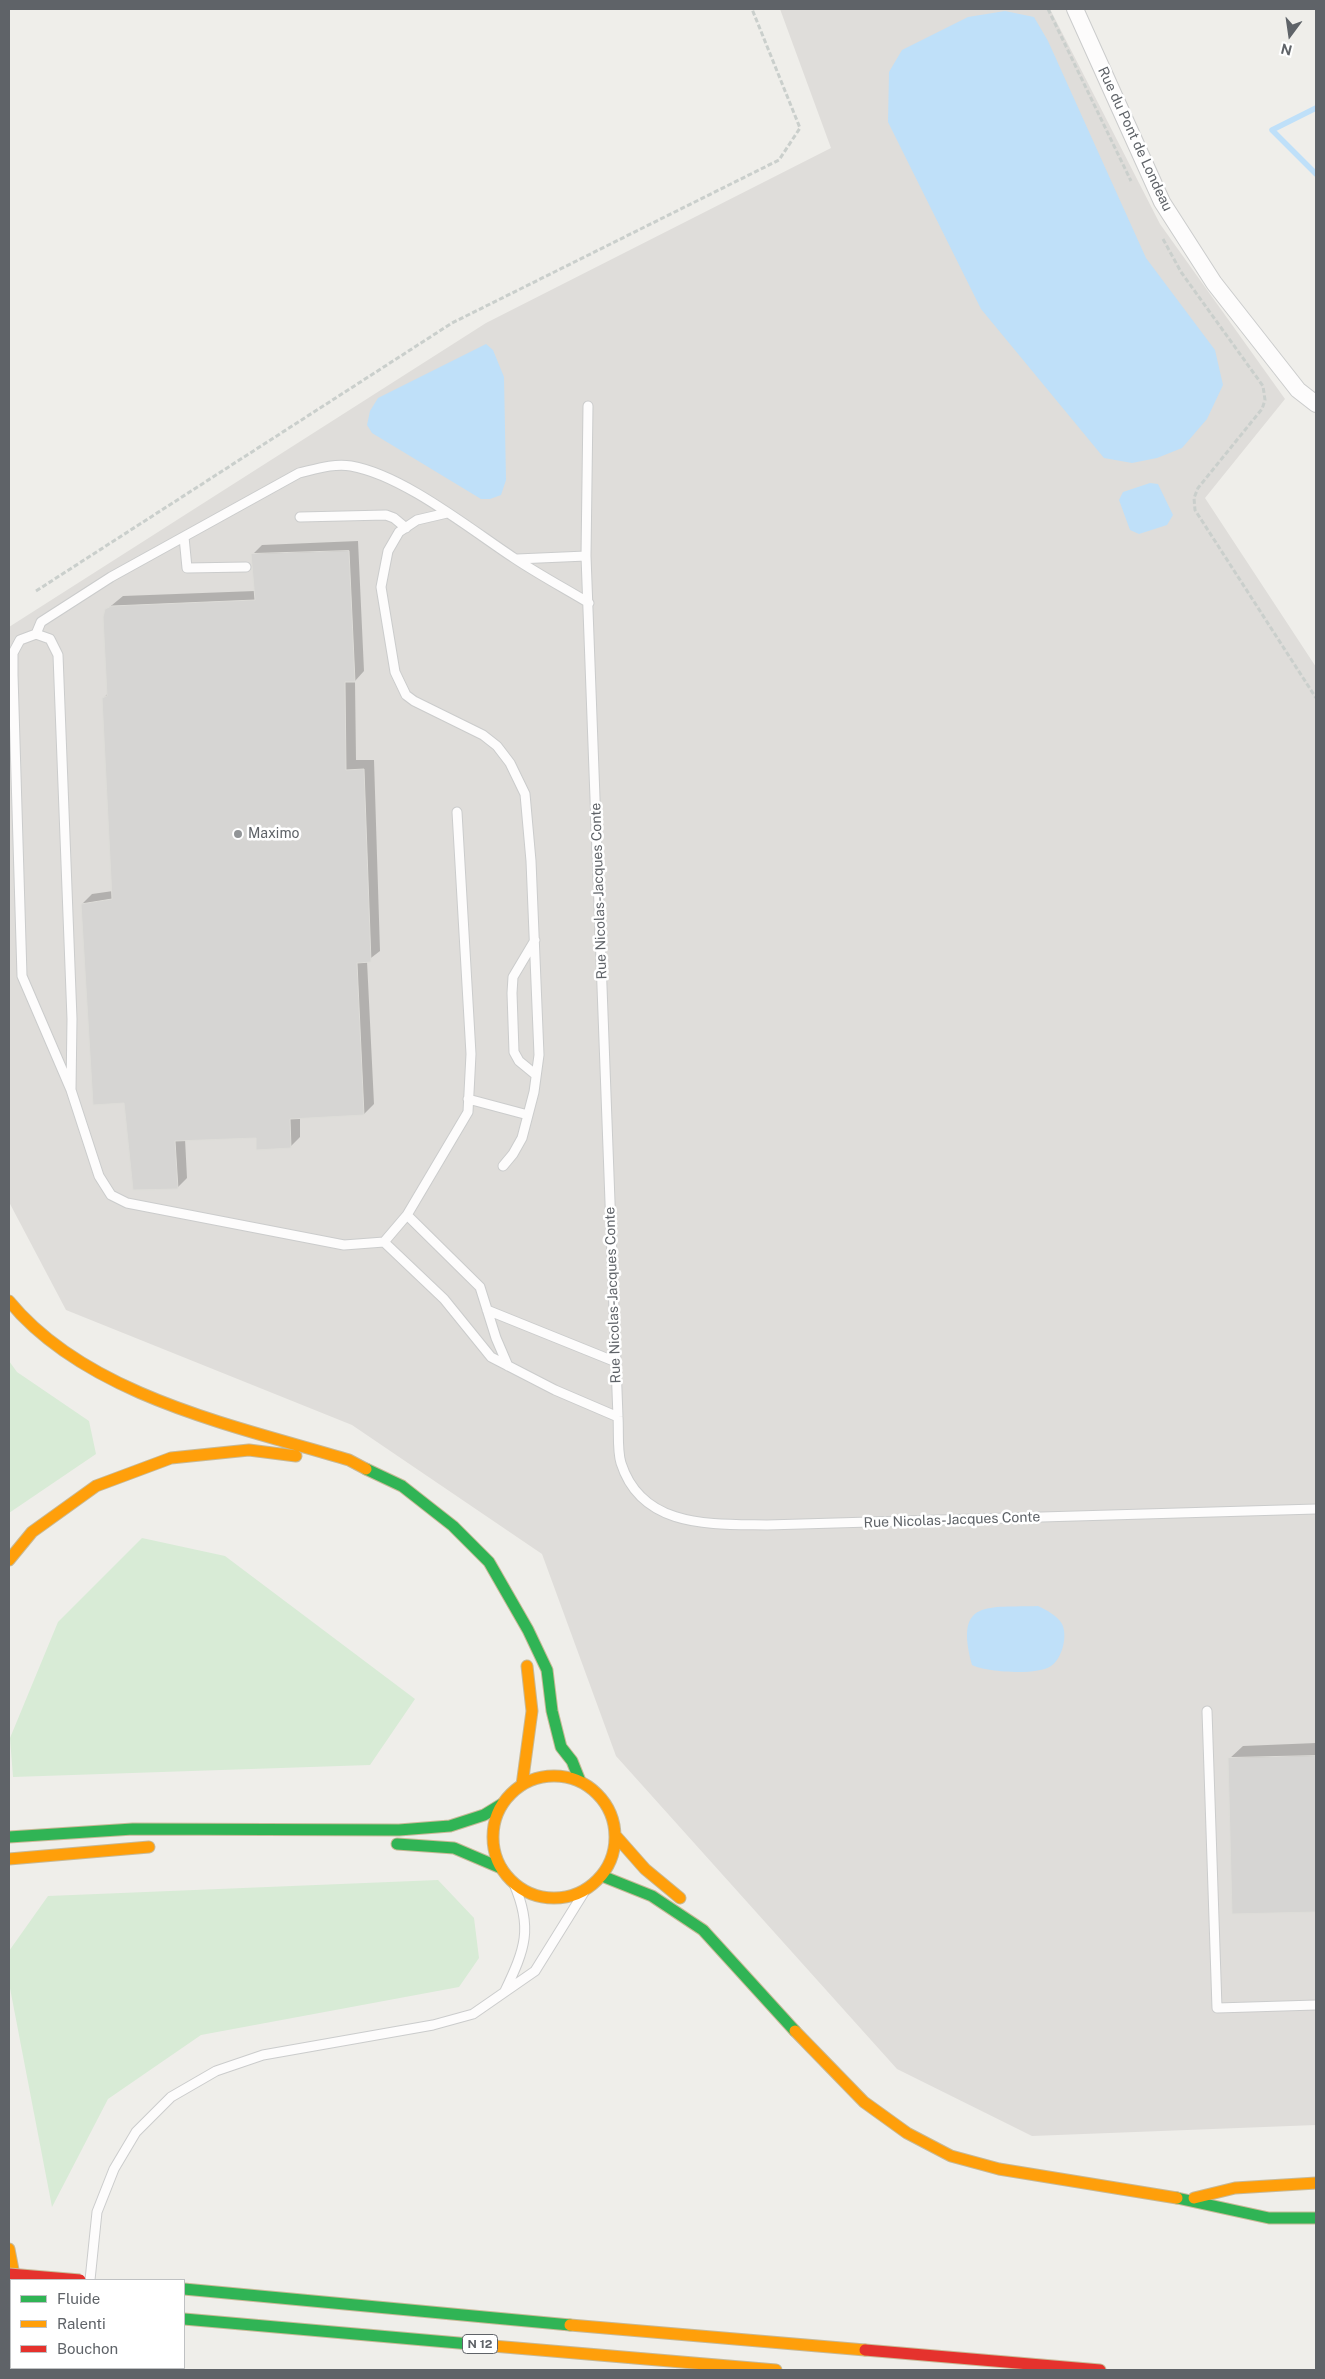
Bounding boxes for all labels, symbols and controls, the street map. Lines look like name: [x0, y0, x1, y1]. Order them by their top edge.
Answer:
north arrow: [1265, 10, 1315, 60]
text: N: [1279, 40, 1294, 59]
street label: Rue du Pont de Londeau: [1094, 64, 1176, 214]
street label: Rue Nicolas-Jacques Conte: [588, 802, 610, 980]
place label: Maximo: [248, 826, 299, 842]
marker: Maximo: [232, 828, 244, 840]
street label: Rue Nicolas-Jacques Conte: [602, 1206, 624, 1384]
street label: Rue Nicolas-Jacques Conte: [863, 1509, 1041, 1531]
legend: [10, 2279, 185, 2369]
text: Fluide: [57, 2290, 100, 2307]
text: Ralenti: [57, 2315, 106, 2332]
road number: N 12: [462, 2334, 498, 2354]
text: Bouchon: [57, 2340, 118, 2357]

